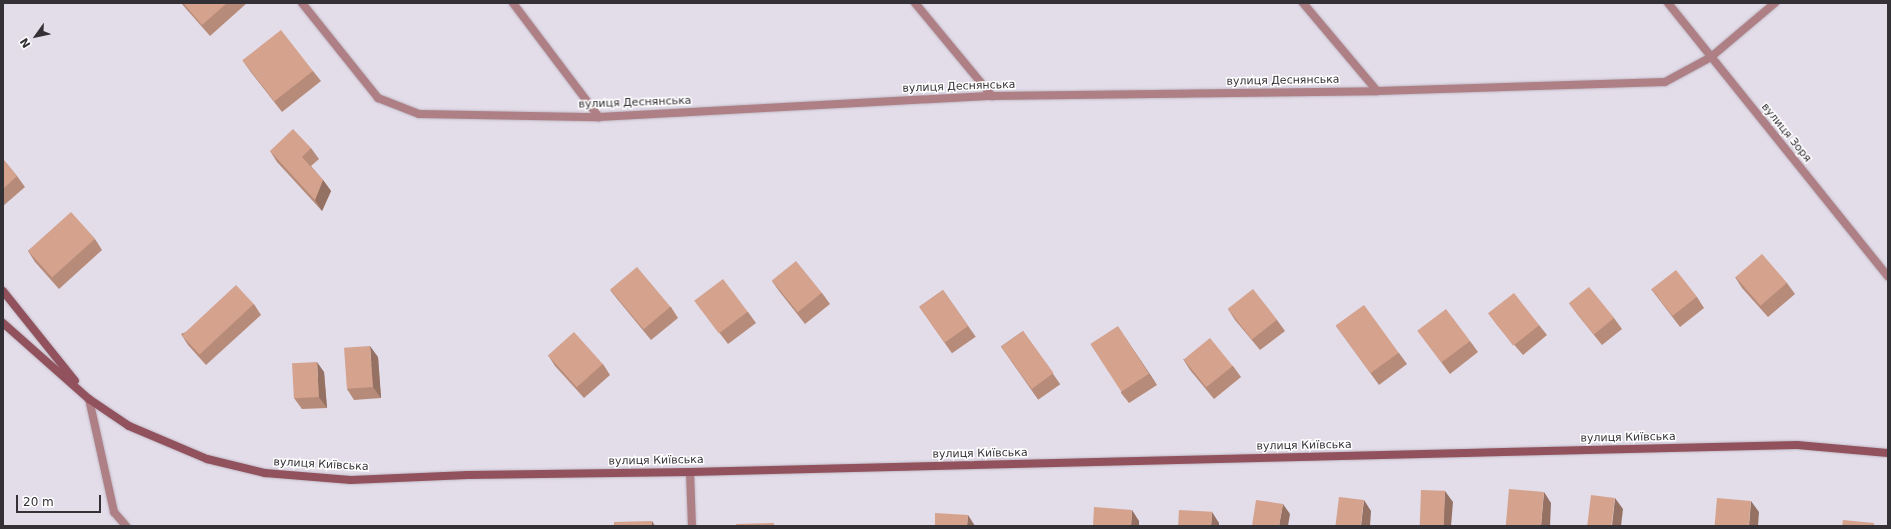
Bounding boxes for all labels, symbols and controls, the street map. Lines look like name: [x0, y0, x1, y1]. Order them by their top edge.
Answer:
north arrow: [16, 16, 56, 56]
text: N: [18, 35, 33, 50]
street label: вулиця Деснянська: [1226, 73, 1340, 89]
street label: вулиця Деснянська: [902, 78, 1016, 96]
street label: вулиця Деснянська: [578, 94, 692, 112]
street label: вулиця Зоря: [1758, 101, 1814, 165]
street label: вулиця Київська: [1580, 431, 1676, 445]
street label: вулиця Київська: [1256, 439, 1352, 453]
street label: вулиця Київська: [932, 447, 1028, 461]
street label: вулиця Київська: [608, 454, 704, 468]
street label: вулиця Київська: [273, 456, 369, 474]
scale bar: [18, 487, 103, 513]
text: 20 m: [23, 495, 54, 509]

